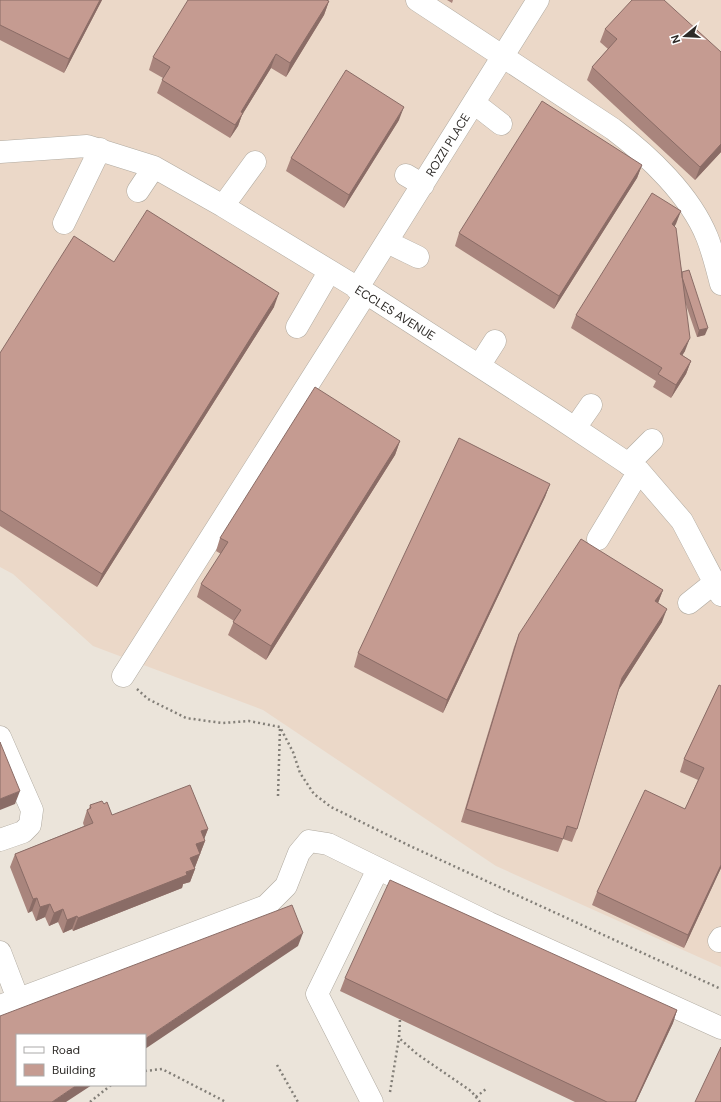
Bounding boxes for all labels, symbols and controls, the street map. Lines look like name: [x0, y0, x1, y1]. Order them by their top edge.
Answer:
north arrow: [665, 16, 705, 56]
text: N: [668, 33, 683, 45]
street label: ROZZI PLACE: [422, 110, 474, 180]
street label: ECCLES AVENUE: [352, 282, 438, 344]
legend: [16, 1034, 146, 1086]
text: Road: [52, 1042, 80, 1058]
text: Building: [52, 1062, 96, 1078]

